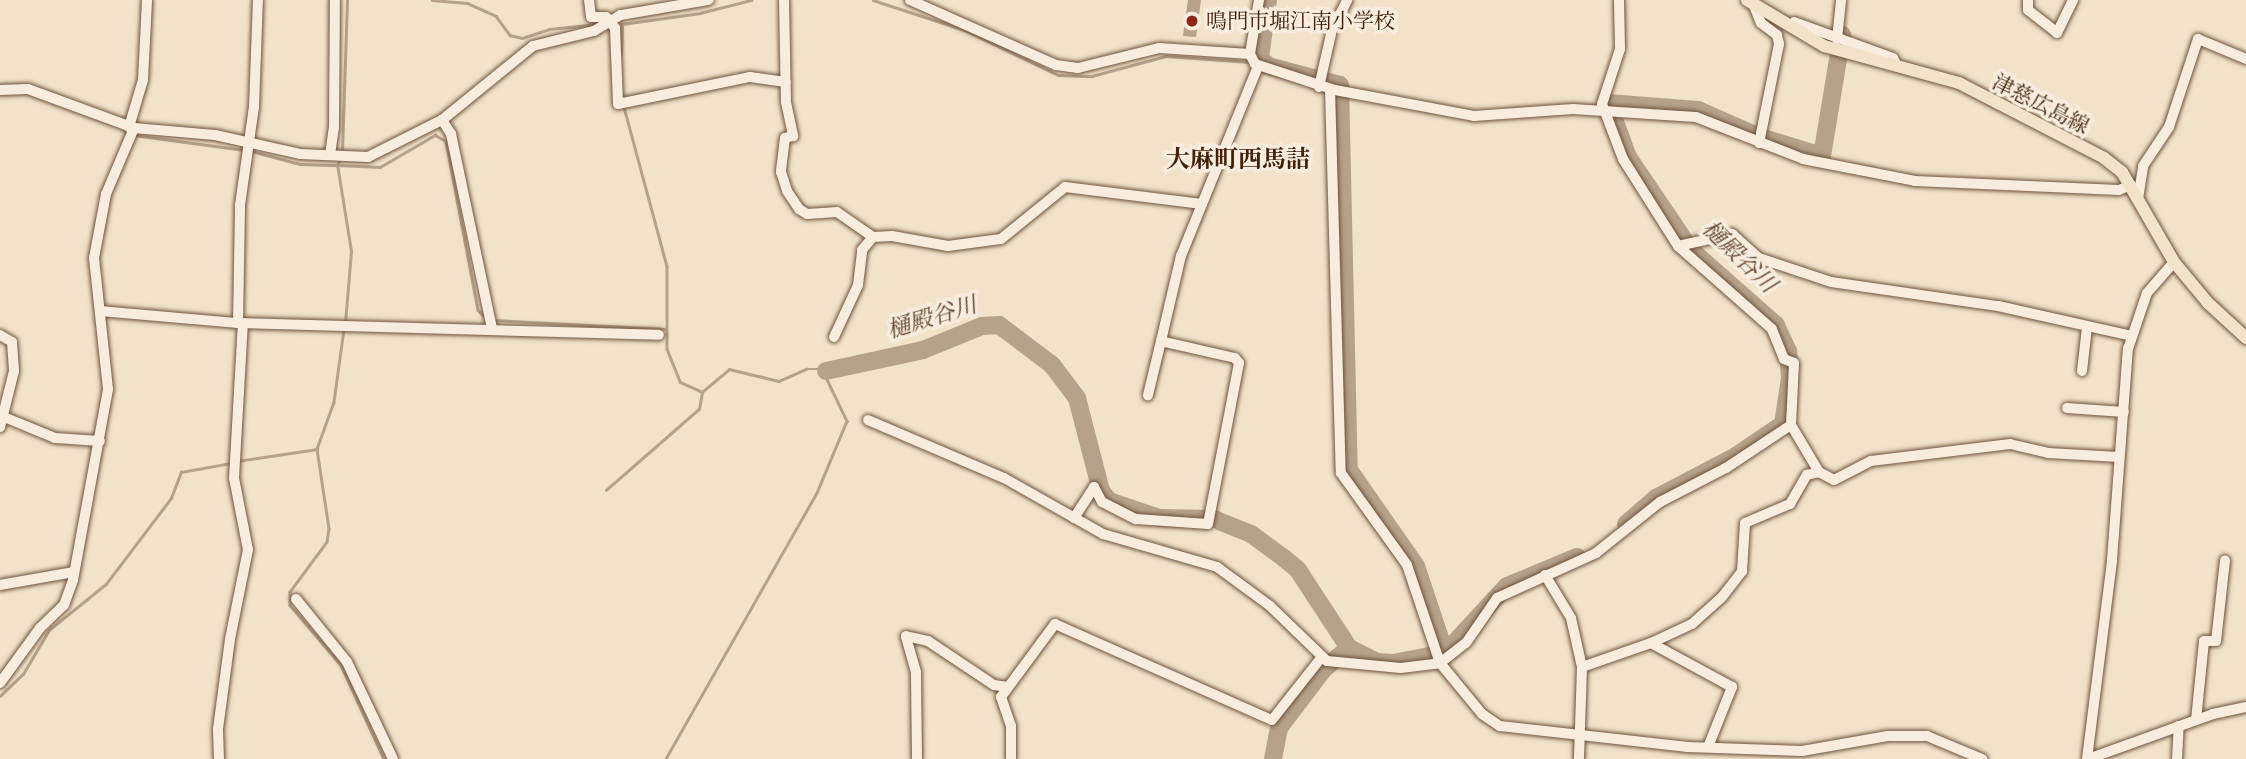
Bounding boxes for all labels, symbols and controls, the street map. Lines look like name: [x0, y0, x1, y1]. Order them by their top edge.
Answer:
place label: 鳴門市堀江南小学校: [1206, 8, 1395, 34]
marker: 鳴門市堀江南小学校: [1184, 13, 1200, 29]
street label: 津慈広島線: [1989, 69, 2093, 139]
district label: 大麻町西馬詰: [1166, 146, 1310, 174]
water label: 樋殿谷川: [1696, 215, 1782, 299]
water label: 樋殿谷川: [884, 291, 980, 345]

